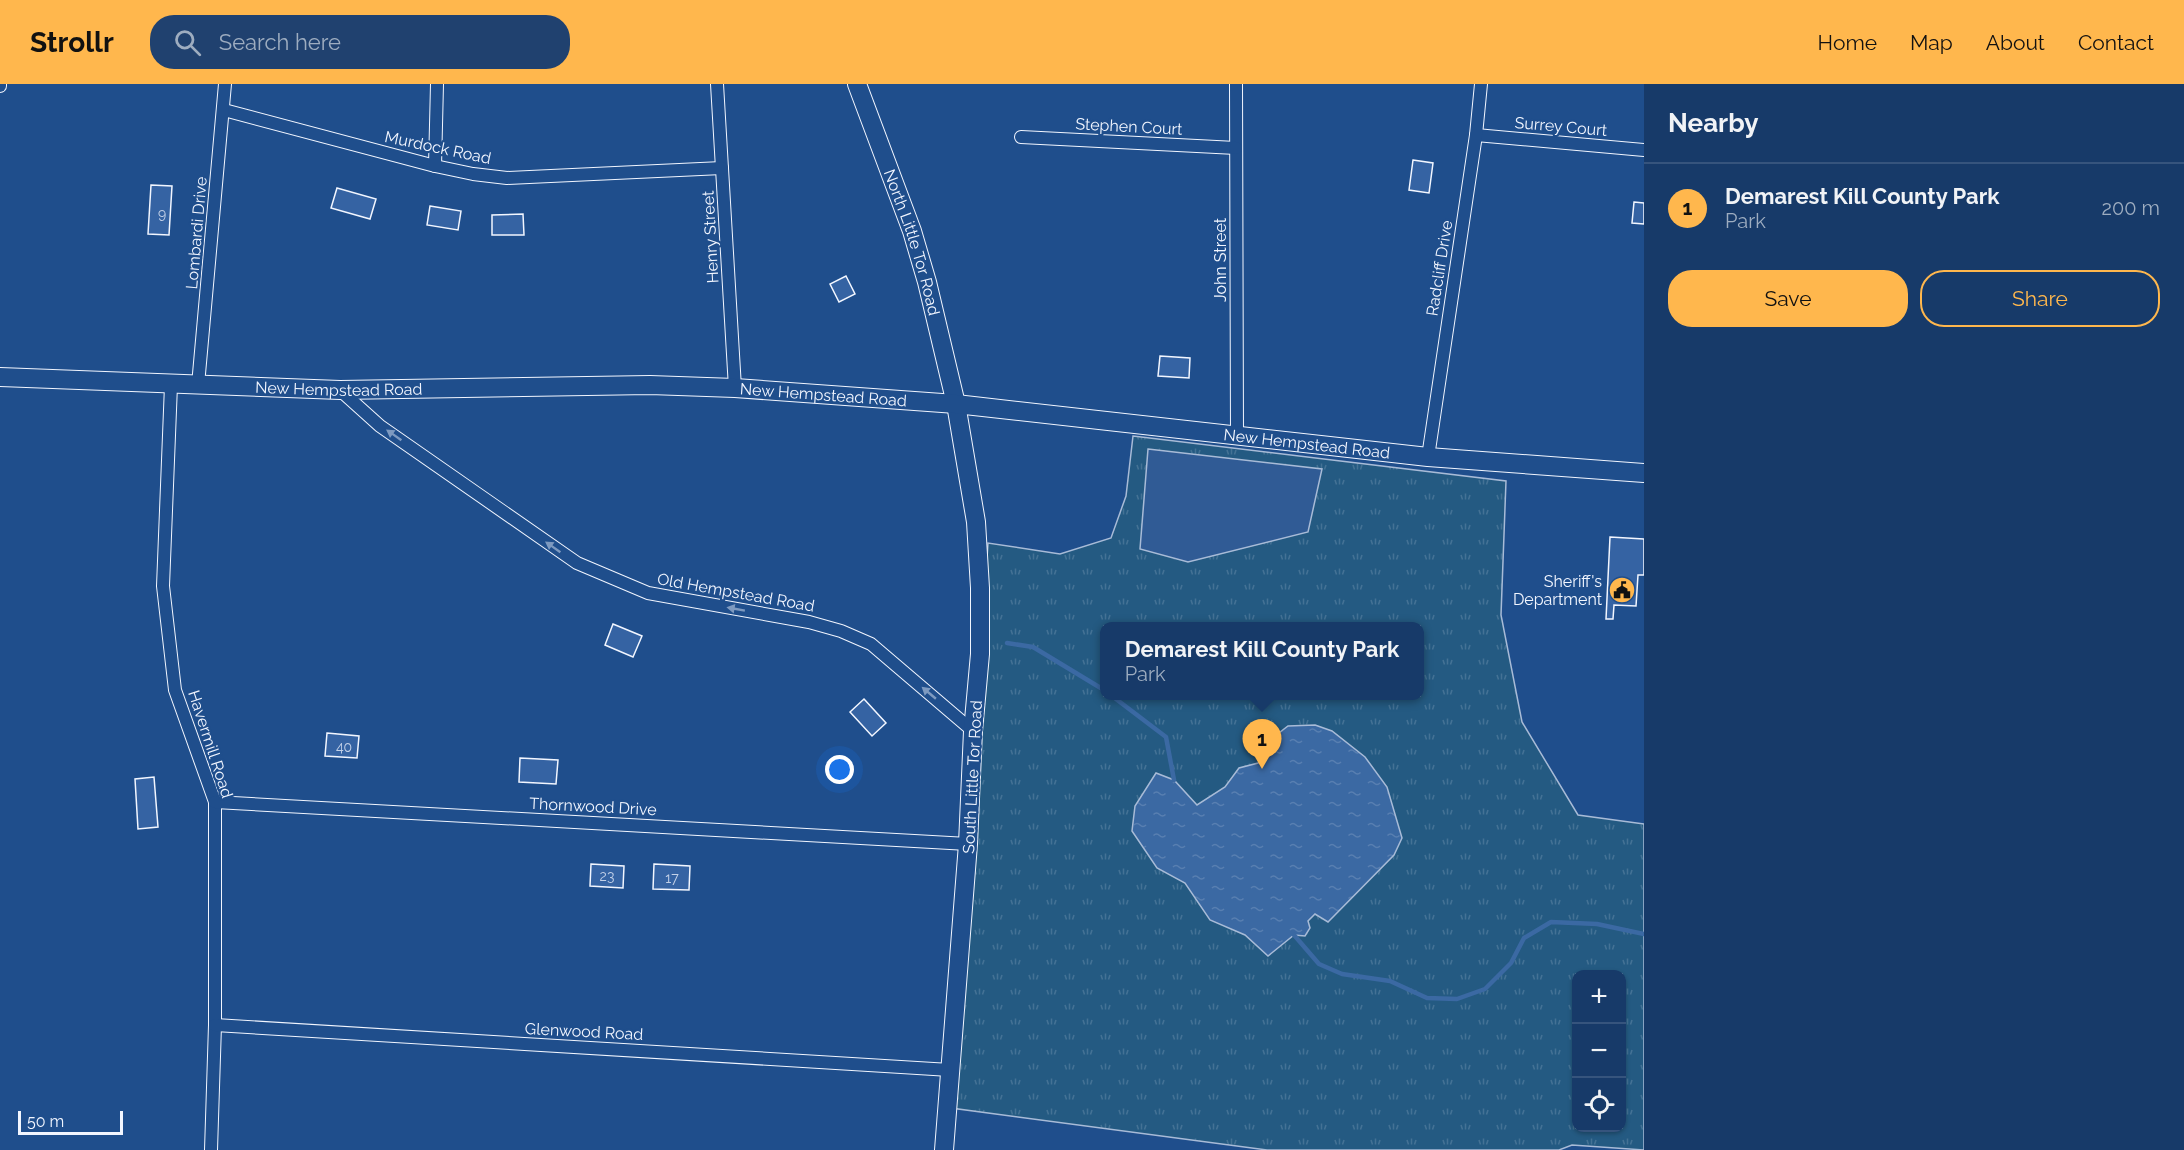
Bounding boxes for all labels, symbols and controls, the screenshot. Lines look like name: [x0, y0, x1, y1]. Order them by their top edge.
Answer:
search box: [150, 15, 570, 69]
text: Strollr: [30, 26, 114, 59]
icon: search: [171, 26, 204, 59]
text: Search here: [219, 29, 341, 55]
text: Home: [1818, 30, 1877, 55]
text: Map: [1910, 30, 1953, 55]
text: About: [1986, 30, 2045, 55]
text: Contact: [2078, 30, 2154, 55]
text: Nearby: [1668, 108, 1758, 138]
street label: Surrey Court: [1514, 113, 1609, 140]
street label: Stephen Court: [1075, 114, 1184, 139]
street label: Murdock Road: [383, 127, 493, 168]
street label: North Little Tor Road: [880, 167, 944, 318]
street label: Lombardi Drive: [182, 176, 211, 290]
text: Demarest Kill County Park: [1725, 183, 1999, 209]
street label: Henry Street: [699, 190, 722, 284]
text: 1: [1683, 196, 1692, 220]
text: 200 m: [2102, 196, 2160, 220]
house number: 9: [158, 206, 166, 222]
text: Park: [1725, 209, 1766, 233]
street label: John Street: [1211, 217, 1230, 302]
street label: Radcliff Drive: [1423, 219, 1456, 317]
button: Save: [1668, 270, 1908, 327]
button: Share: [1920, 270, 2160, 327]
street label: New Hempstead Road: [255, 378, 423, 400]
street label: New Hempstead Road: [739, 379, 908, 410]
street label: New Hempstead Road: [1223, 425, 1391, 463]
one-way arrow: [386, 429, 402, 441]
one-way arrow: [546, 541, 562, 553]
street label: Old Hempstead Road: [656, 569, 816, 616]
place label: Sheriff's Department: [1513, 572, 1603, 609]
public building icon: Sheriff's Department: [1607, 575, 1637, 605]
one-way arrow: [726, 604, 745, 613]
popup: [1100, 622, 1424, 700]
text: Demarest Kill County Park: [1125, 636, 1399, 662]
text: Park: [1125, 662, 1166, 686]
one-way arrow: [922, 687, 937, 700]
street label: Havermill Road: [184, 688, 237, 801]
street label: South Little Tor Road: [959, 700, 986, 854]
pin: 1: [1242, 720, 1282, 769]
house number: 40: [336, 739, 352, 755]
your location: [825, 755, 854, 784]
street label: Thornwood Drive: [529, 794, 657, 819]
house number: 23: [600, 868, 614, 884]
house number: 17: [665, 870, 679, 886]
map controls: [1572, 970, 1626, 1132]
button: +: [1572, 970, 1626, 1024]
street label: Glenwood Road: [524, 1019, 644, 1044]
button: −: [1572, 1024, 1626, 1078]
button: locate: [1572, 1078, 1626, 1132]
scale bar: [18, 1108, 123, 1136]
text: 50 m: [27, 1112, 64, 1131]

